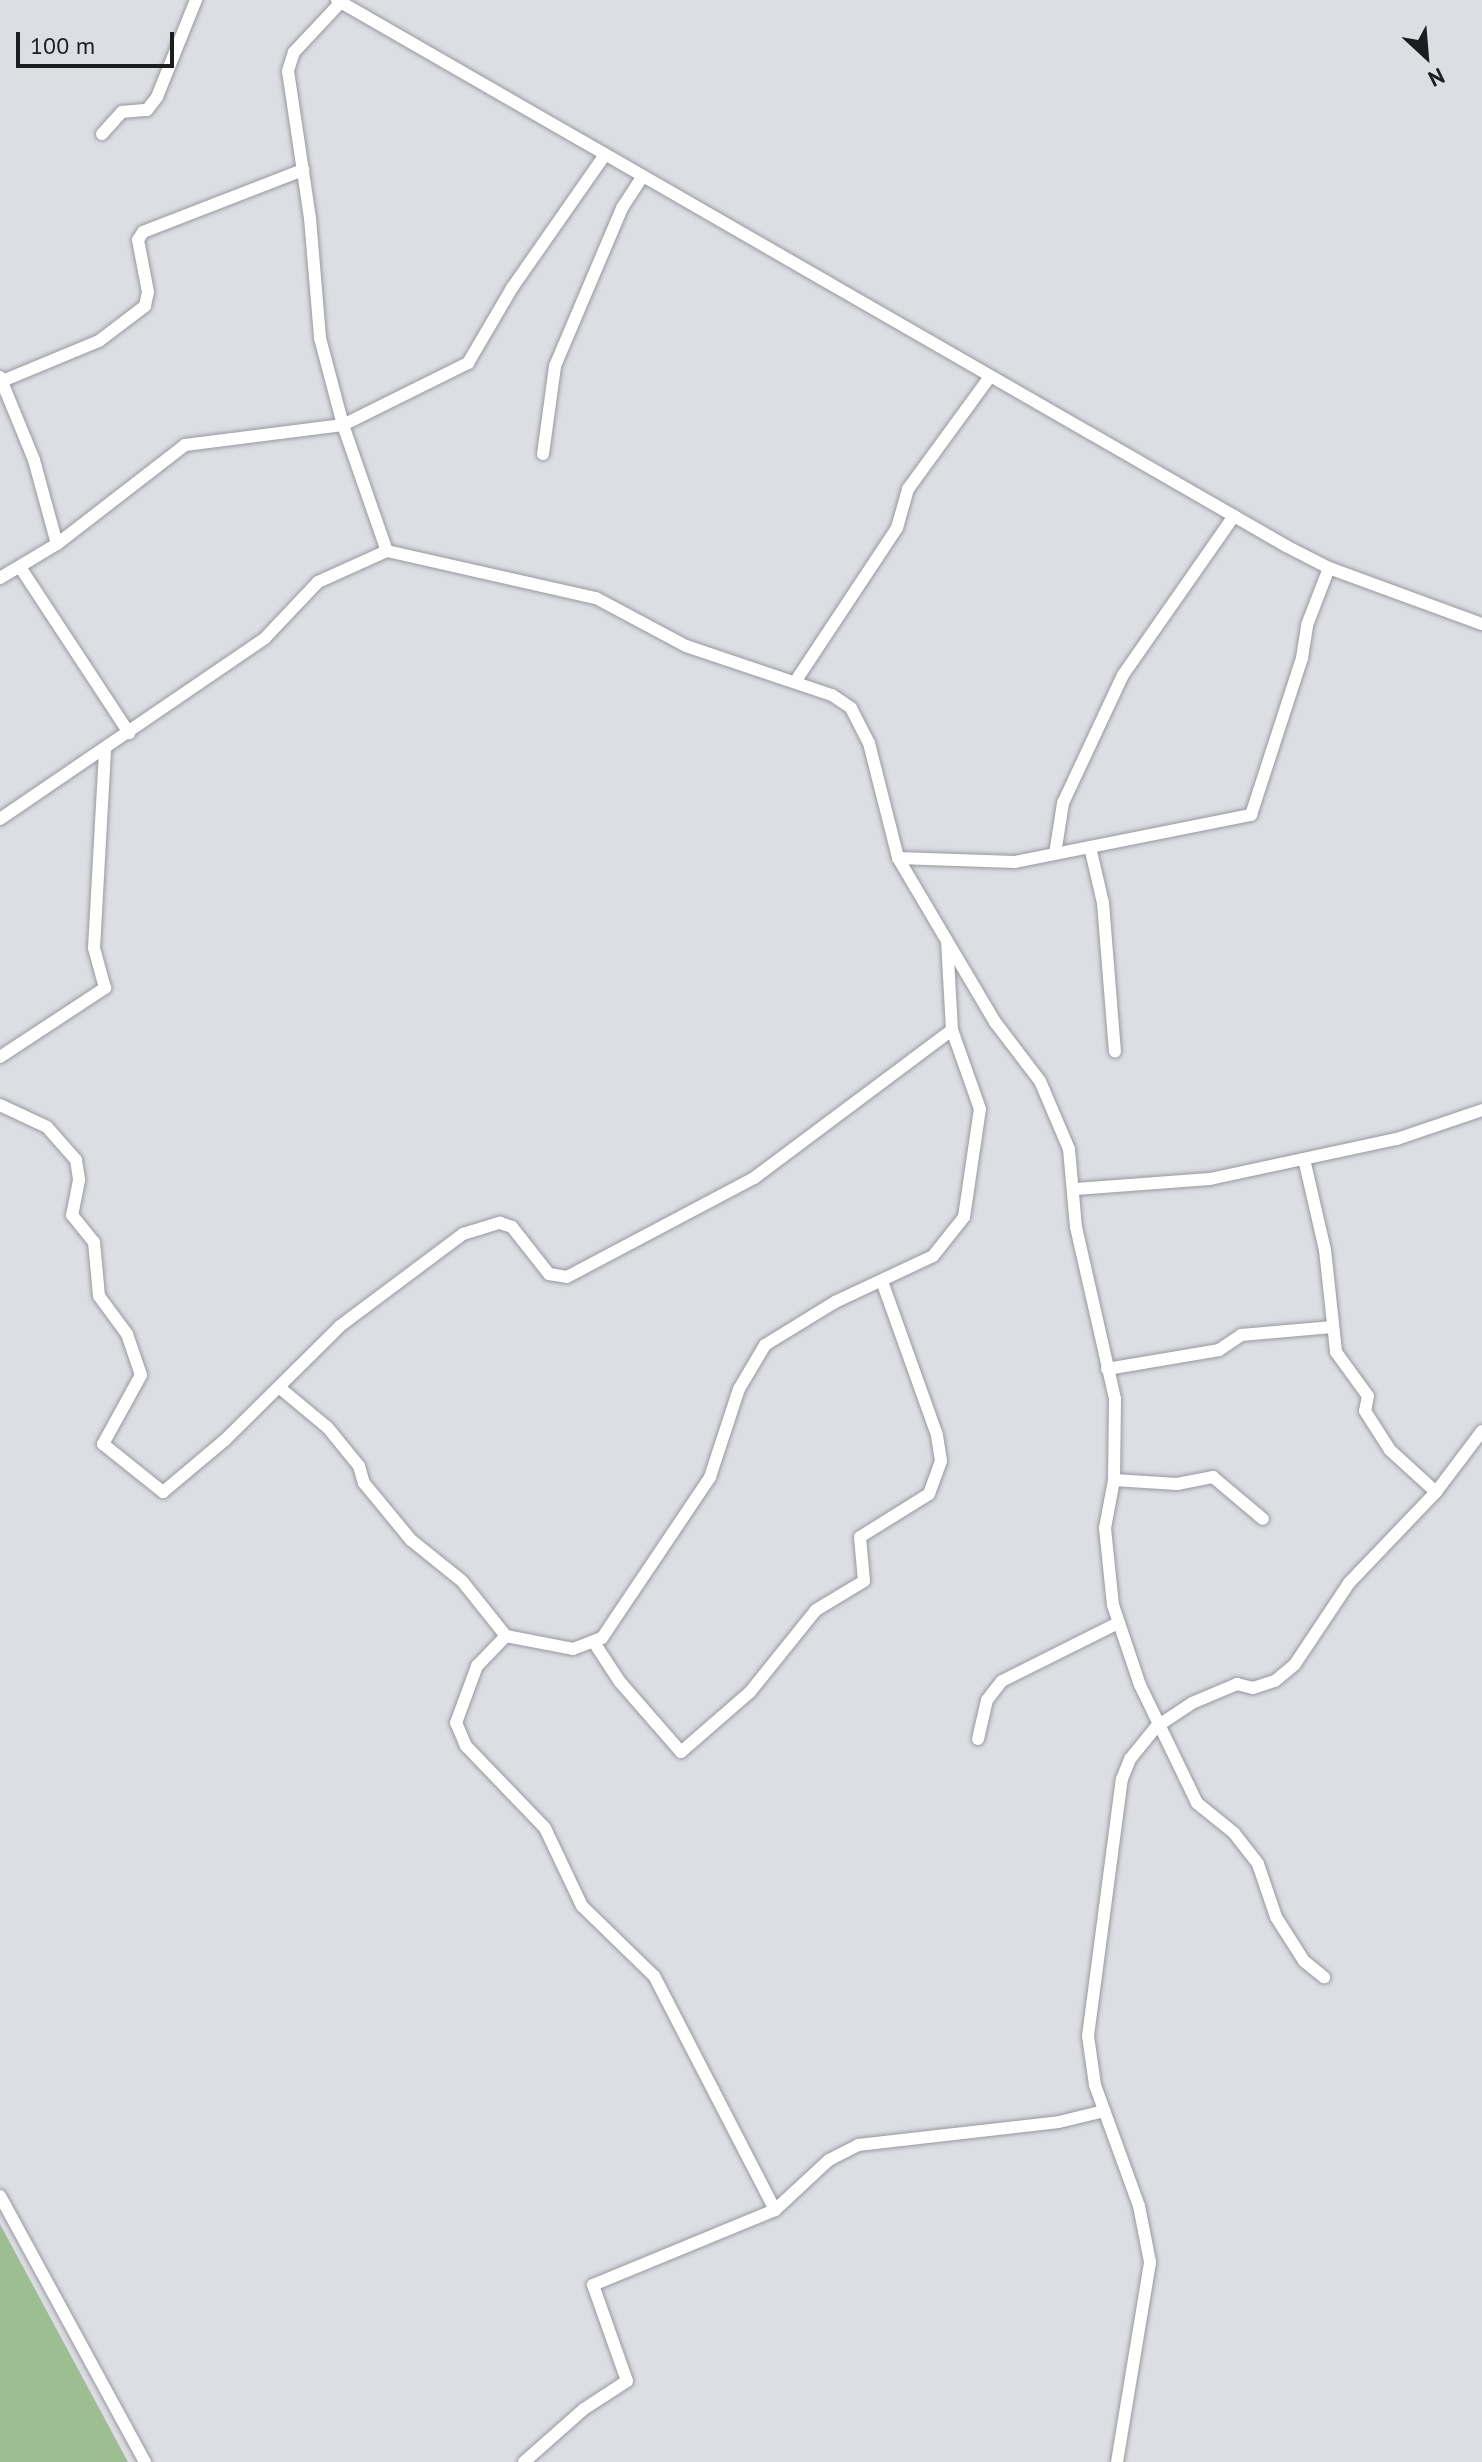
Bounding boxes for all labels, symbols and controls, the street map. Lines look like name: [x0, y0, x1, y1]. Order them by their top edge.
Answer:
scale bar: [20, 16, 178, 66]
north arrow: [1386, 16, 1466, 96]
text: 100 m: [30, 30, 95, 61]
text: N: [1424, 62, 1449, 93]

